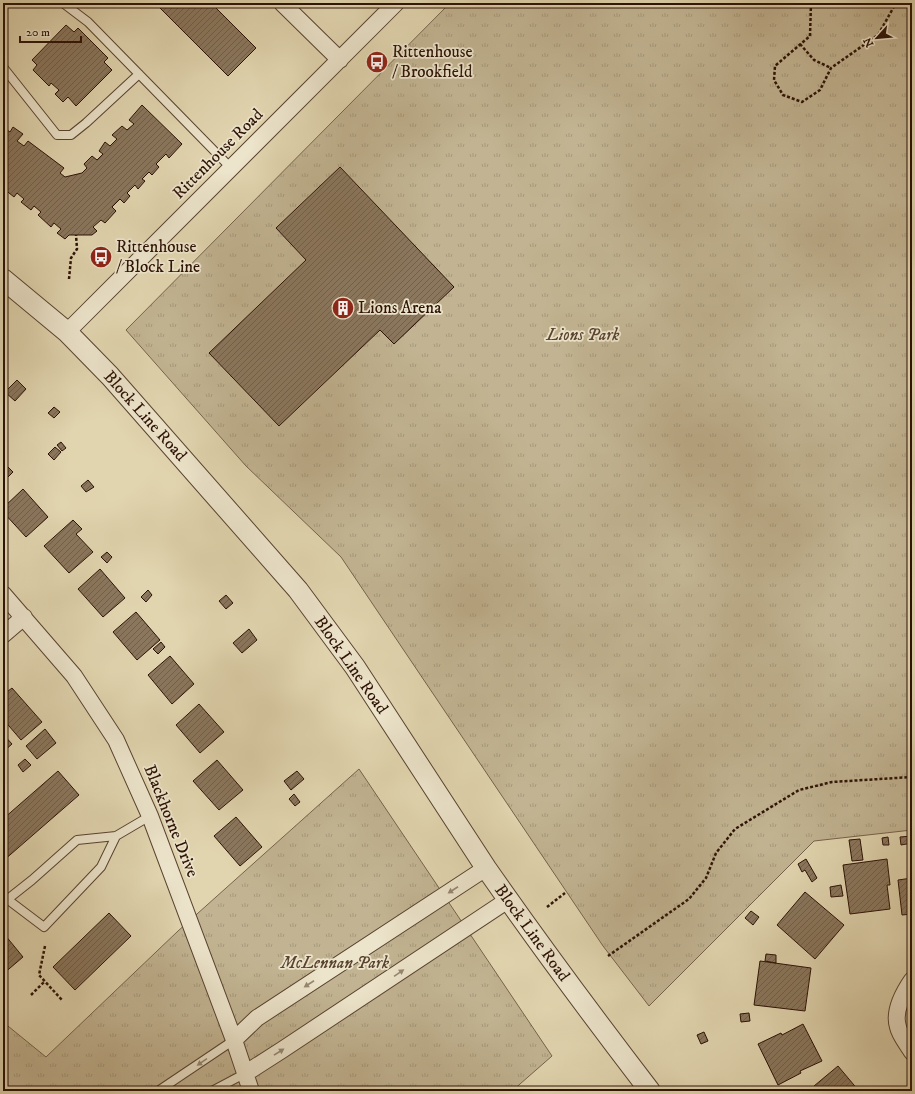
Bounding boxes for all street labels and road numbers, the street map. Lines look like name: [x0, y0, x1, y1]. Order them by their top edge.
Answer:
street label: Rittenhouse Road: [168, 104, 268, 204]
street label: Block Line Road: [98, 366, 192, 466]
street label: Block Line Road: [309, 612, 393, 719]
street label: Blackhorne Drive: [138, 761, 204, 881]
street label: Block Line Road: [489, 880, 575, 986]

